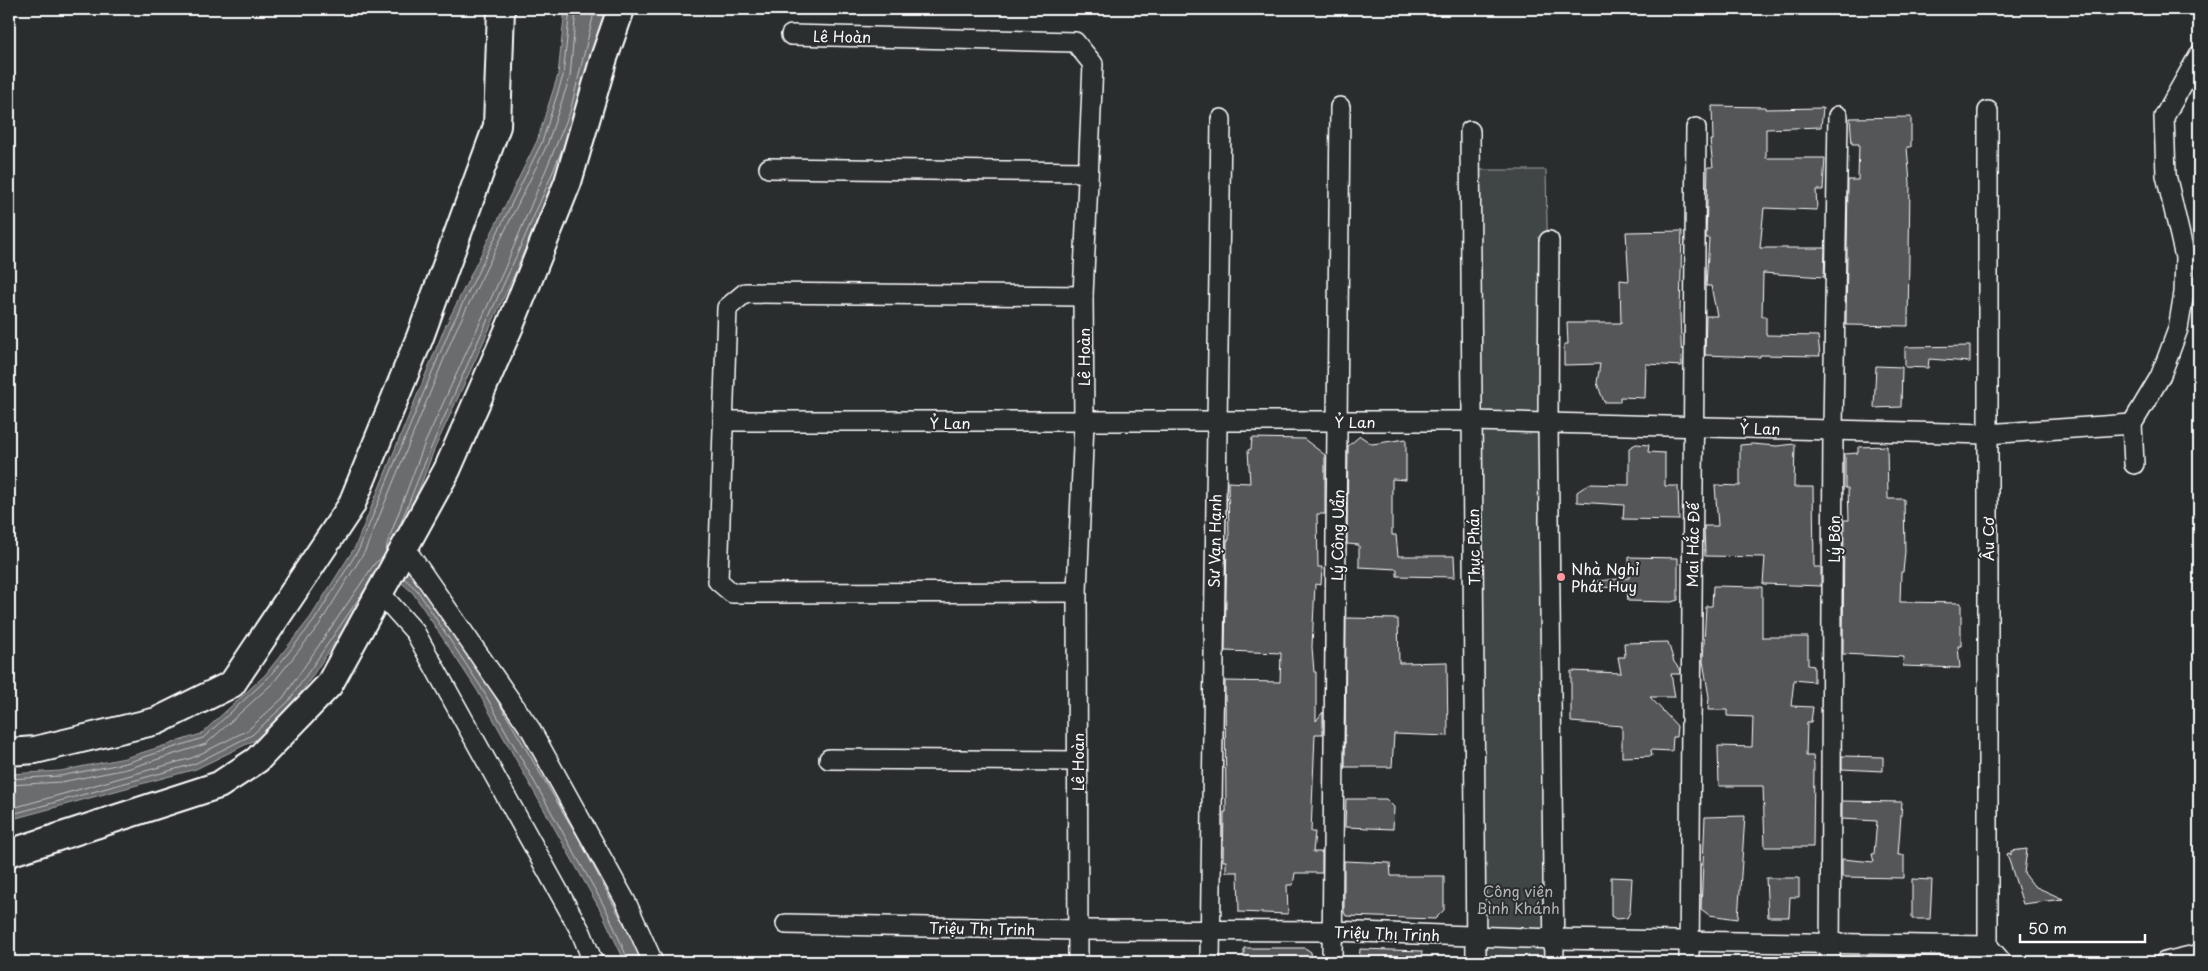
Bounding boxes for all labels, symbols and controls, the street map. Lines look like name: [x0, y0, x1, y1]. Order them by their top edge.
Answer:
street label: Lê Hoàn: [813, 24, 871, 48]
street label: Lê Hoàn: [1072, 328, 1095, 386]
street label: Ỷ Lan: [1335, 410, 1375, 433]
street label: Ỷ Lan: [930, 411, 970, 434]
street label: Ỷ Lan: [1739, 416, 1781, 440]
street label: Lý Công Uẩn: [1325, 489, 1349, 581]
street label: Sư Vạn Hạnh: [1202, 494, 1226, 588]
street label: Mai Hắc Đế: [1680, 501, 1704, 588]
street label: Thục Phán: [1461, 509, 1485, 585]
street label: Lý Bôn: [1822, 515, 1845, 563]
street label: Âu Cơ: [1976, 516, 1999, 561]
place label: Nhà Nghỉ Phát Huy: [1571, 557, 1639, 597]
marker: Nhà Nghỉ Phát Huy: [1555, 571, 1567, 583]
street label: Lê Hoàn: [1066, 733, 1089, 791]
park label: Công viên Bình Khánh: [1476, 879, 1560, 919]
scale bar: [2020, 911, 2146, 943]
street label: Triệu Thị Trinh: [929, 916, 1035, 940]
text: 50 m: [2028, 916, 2067, 939]
street label: Triệu Thị Trinh: [1334, 920, 1440, 946]

